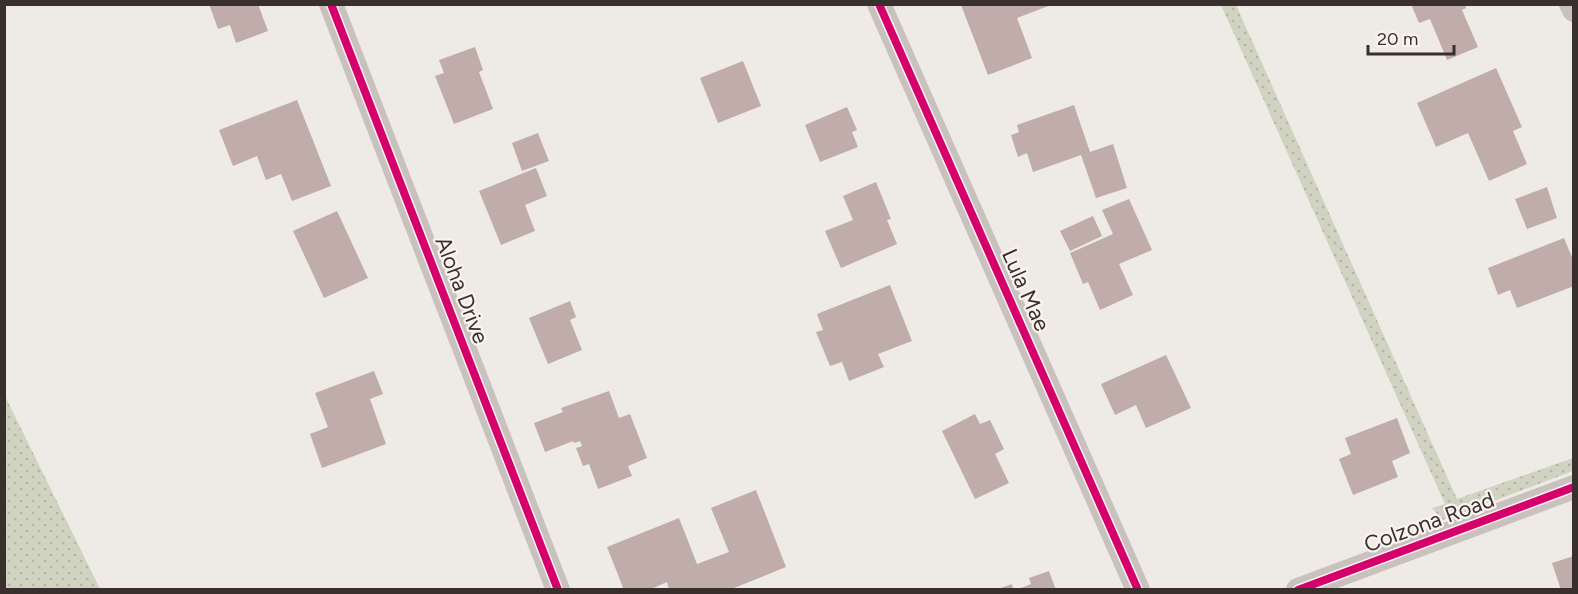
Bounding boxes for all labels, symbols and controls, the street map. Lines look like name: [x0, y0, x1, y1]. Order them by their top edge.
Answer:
scale bar: [1368, 18, 1454, 56]
text: 20 m: [1377, 28, 1418, 50]
street label: Aloha Drive: [429, 233, 495, 347]
street label: Lula Mae: [996, 245, 1056, 335]
street label: Colzona Road: [1360, 486, 1498, 558]

